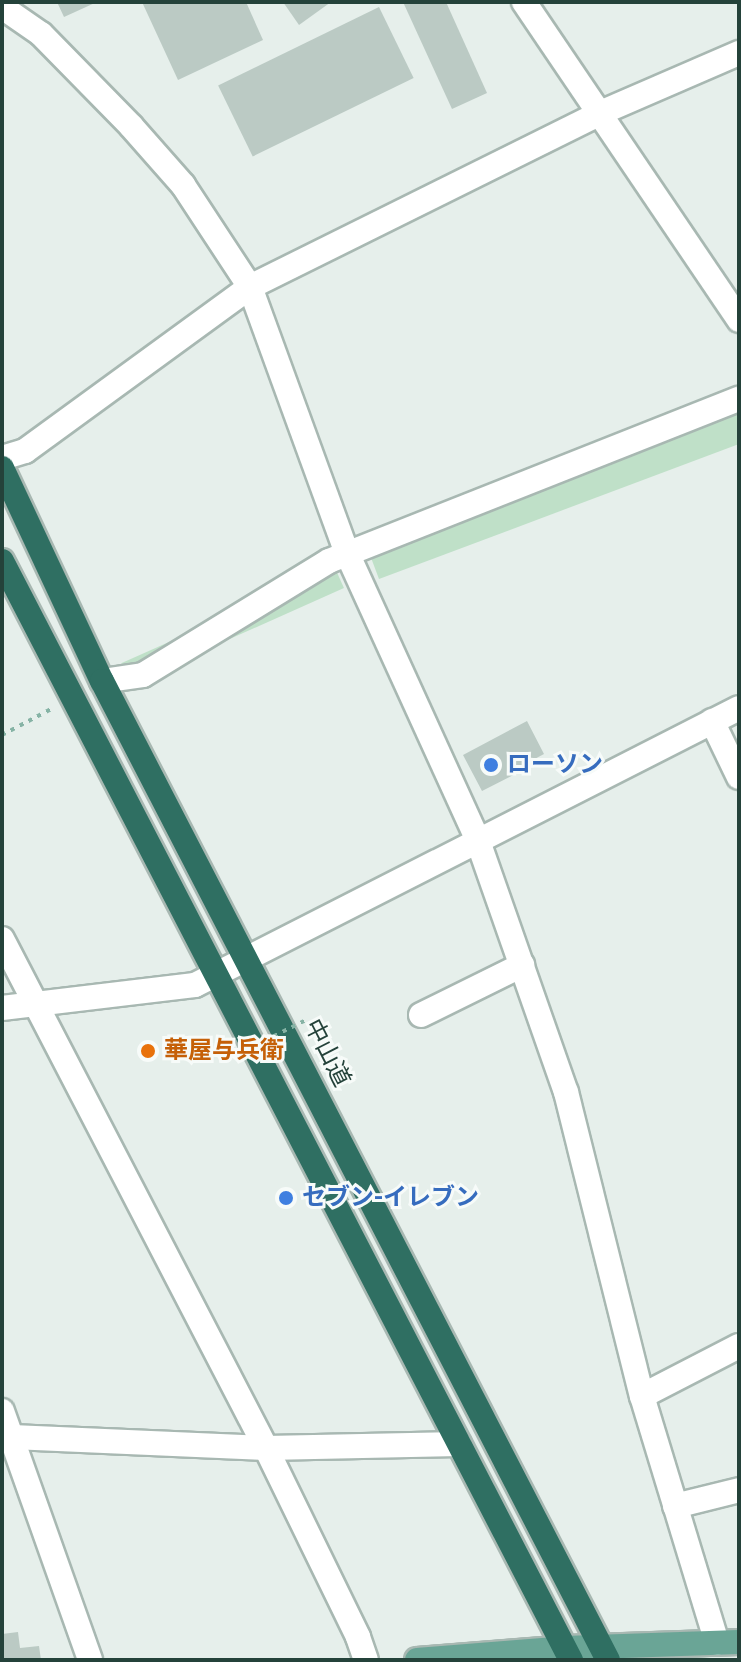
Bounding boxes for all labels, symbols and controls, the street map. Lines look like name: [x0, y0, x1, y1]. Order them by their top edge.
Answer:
place label: ローソン: [507, 751, 603, 779]
marker: ローソン: [482, 756, 500, 774]
street label: 中山道: [298, 1014, 356, 1092]
place label: 華屋与兵衛: [164, 1037, 284, 1065]
marker: 華屋与兵衛: [139, 1042, 157, 1060]
place label: セブン-イレブン: [302, 1184, 479, 1212]
marker: セブン-イレブン: [277, 1189, 295, 1207]

